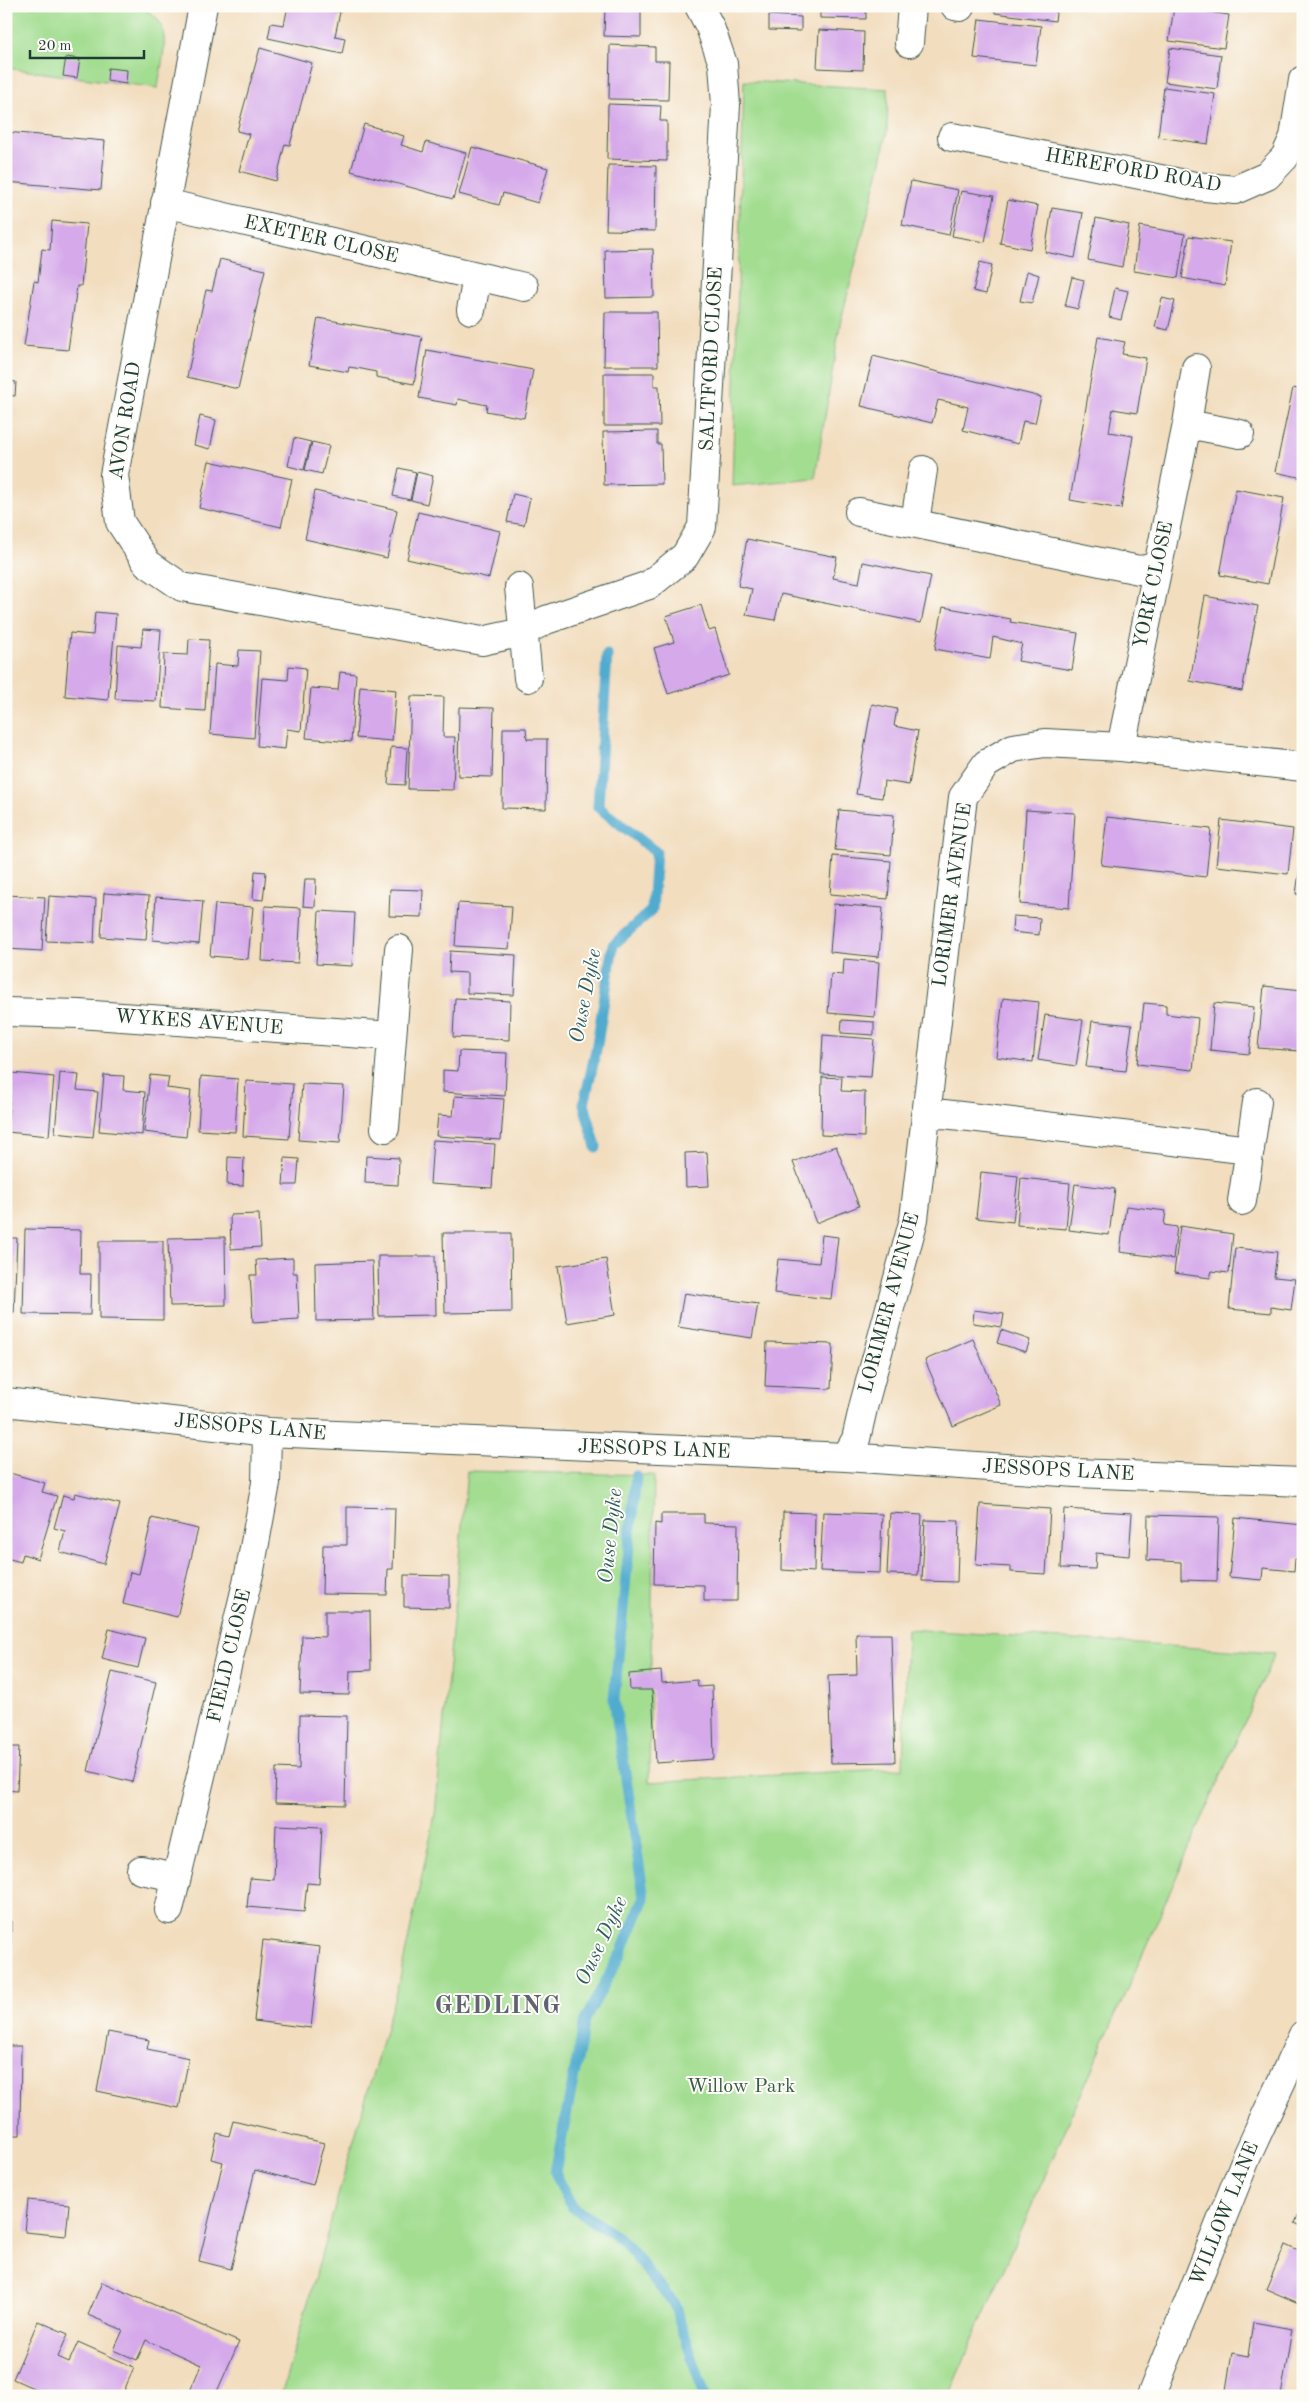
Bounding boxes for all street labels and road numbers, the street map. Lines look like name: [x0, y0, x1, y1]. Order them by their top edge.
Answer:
street label: HEREFORD ROAD: [1043, 146, 1223, 196]
street label: EXETER CLOSE: [242, 213, 400, 267]
street label: SALTFORD CLOSE: [697, 266, 727, 452]
street label: AVON ROAD: [107, 361, 145, 481]
street label: YORK CLOSE: [1131, 520, 1177, 650]
street label: LORIMER AVENUE: [930, 801, 976, 989]
street label: WYKES AVENUE: [114, 1007, 284, 1039]
street label: LORIMER AVENUE: [856, 1211, 924, 1395]
street label: JESSOPS LANE: [173, 1411, 327, 1445]
street label: JESSOPS LANE: [577, 1437, 731, 1463]
street label: JESSOPS LANE: [981, 1457, 1135, 1485]
street label: FIELD CLOSE: [205, 1587, 255, 1725]
street label: WILLOW LANE: [1187, 2139, 1263, 2289]

